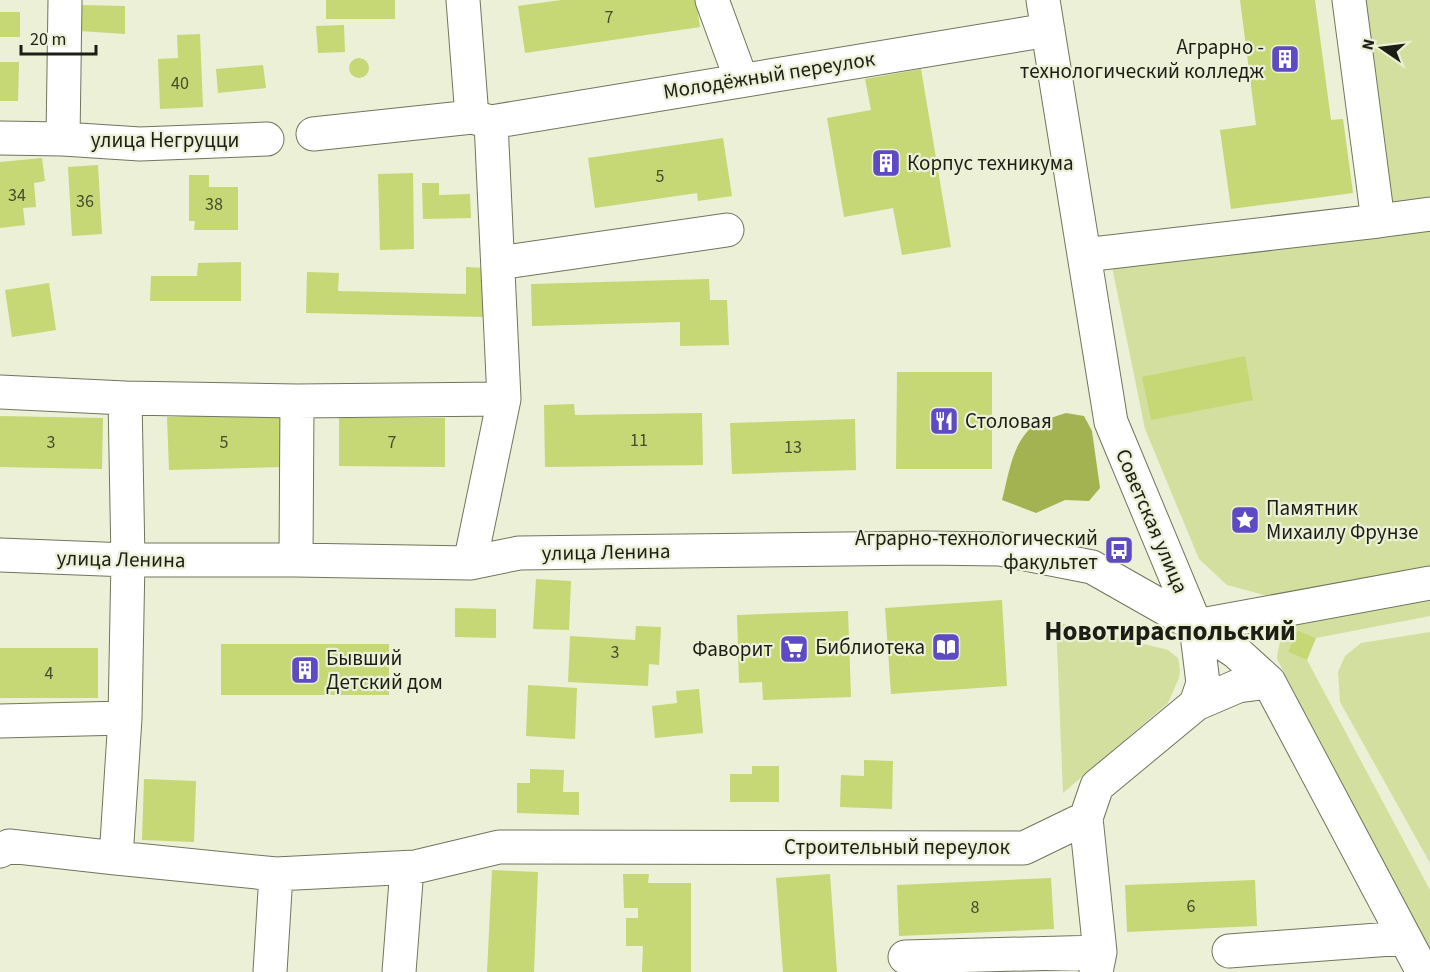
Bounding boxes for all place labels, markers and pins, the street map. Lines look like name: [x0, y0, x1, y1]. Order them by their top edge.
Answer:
place label: Аграрно - технологический колледж: [1020, 32, 1265, 86]
building icon: Аграрно - технологический колледж: [1269, 43, 1301, 75]
building icon: Корпус техникума: [870, 147, 902, 179]
place label: Корпус техникума: [907, 148, 1074, 178]
restaurant icon: Столовая: [928, 405, 960, 437]
place label: Столовая: [965, 406, 1052, 436]
place label: Памятник Михаилу Фрунзе: [1266, 493, 1418, 547]
place icon: Памятник Михаилу Фрунзе: [1229, 504, 1261, 536]
place label: Аграрно-технологический факультет: [855, 523, 1098, 577]
bus stop icon: Аграрно-технологический факультет: [1103, 534, 1135, 566]
library icon: Библиотека: [930, 631, 962, 663]
place label: Библиотека: [815, 632, 925, 662]
supermarket icon: Фаворит: [778, 633, 810, 665]
place label: Фаворит: [692, 634, 773, 664]
place label: Бывший Детский дом: [326, 643, 443, 697]
building icon: Бывший Детский дом: [289, 654, 321, 686]

